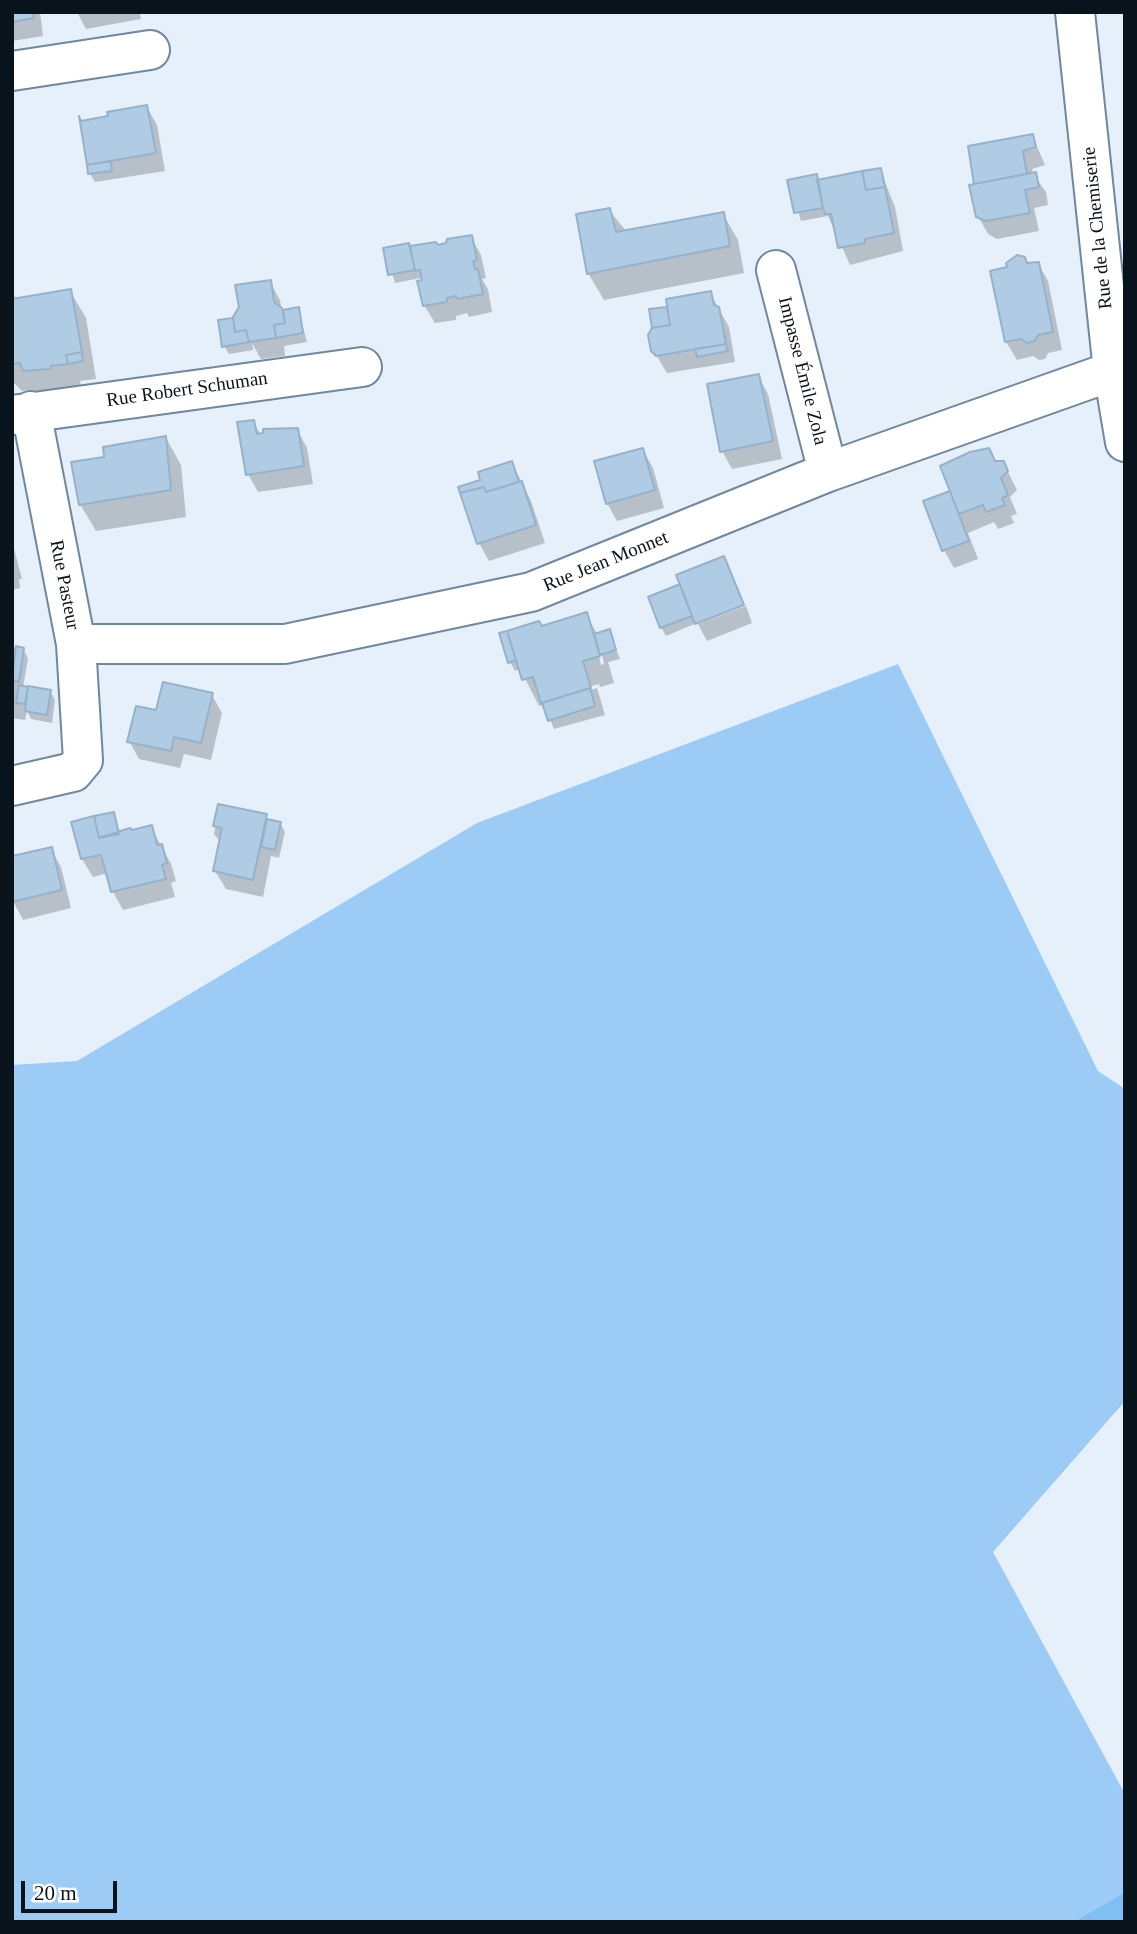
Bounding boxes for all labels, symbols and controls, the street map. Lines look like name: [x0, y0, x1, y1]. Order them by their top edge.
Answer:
street label: Rue de la Chemiserie: [1078, 146, 1118, 310]
street label: Impasse Émile Zola: [773, 295, 831, 447]
street label: Rue Robert Schuman: [105, 367, 269, 413]
street label: Rue Jean Monnet: [540, 527, 672, 597]
street label: Rue Pasteur: [44, 538, 84, 632]
scale bar: [24, 1868, 121, 1912]
text: 20 m: [34, 1881, 77, 1905]

